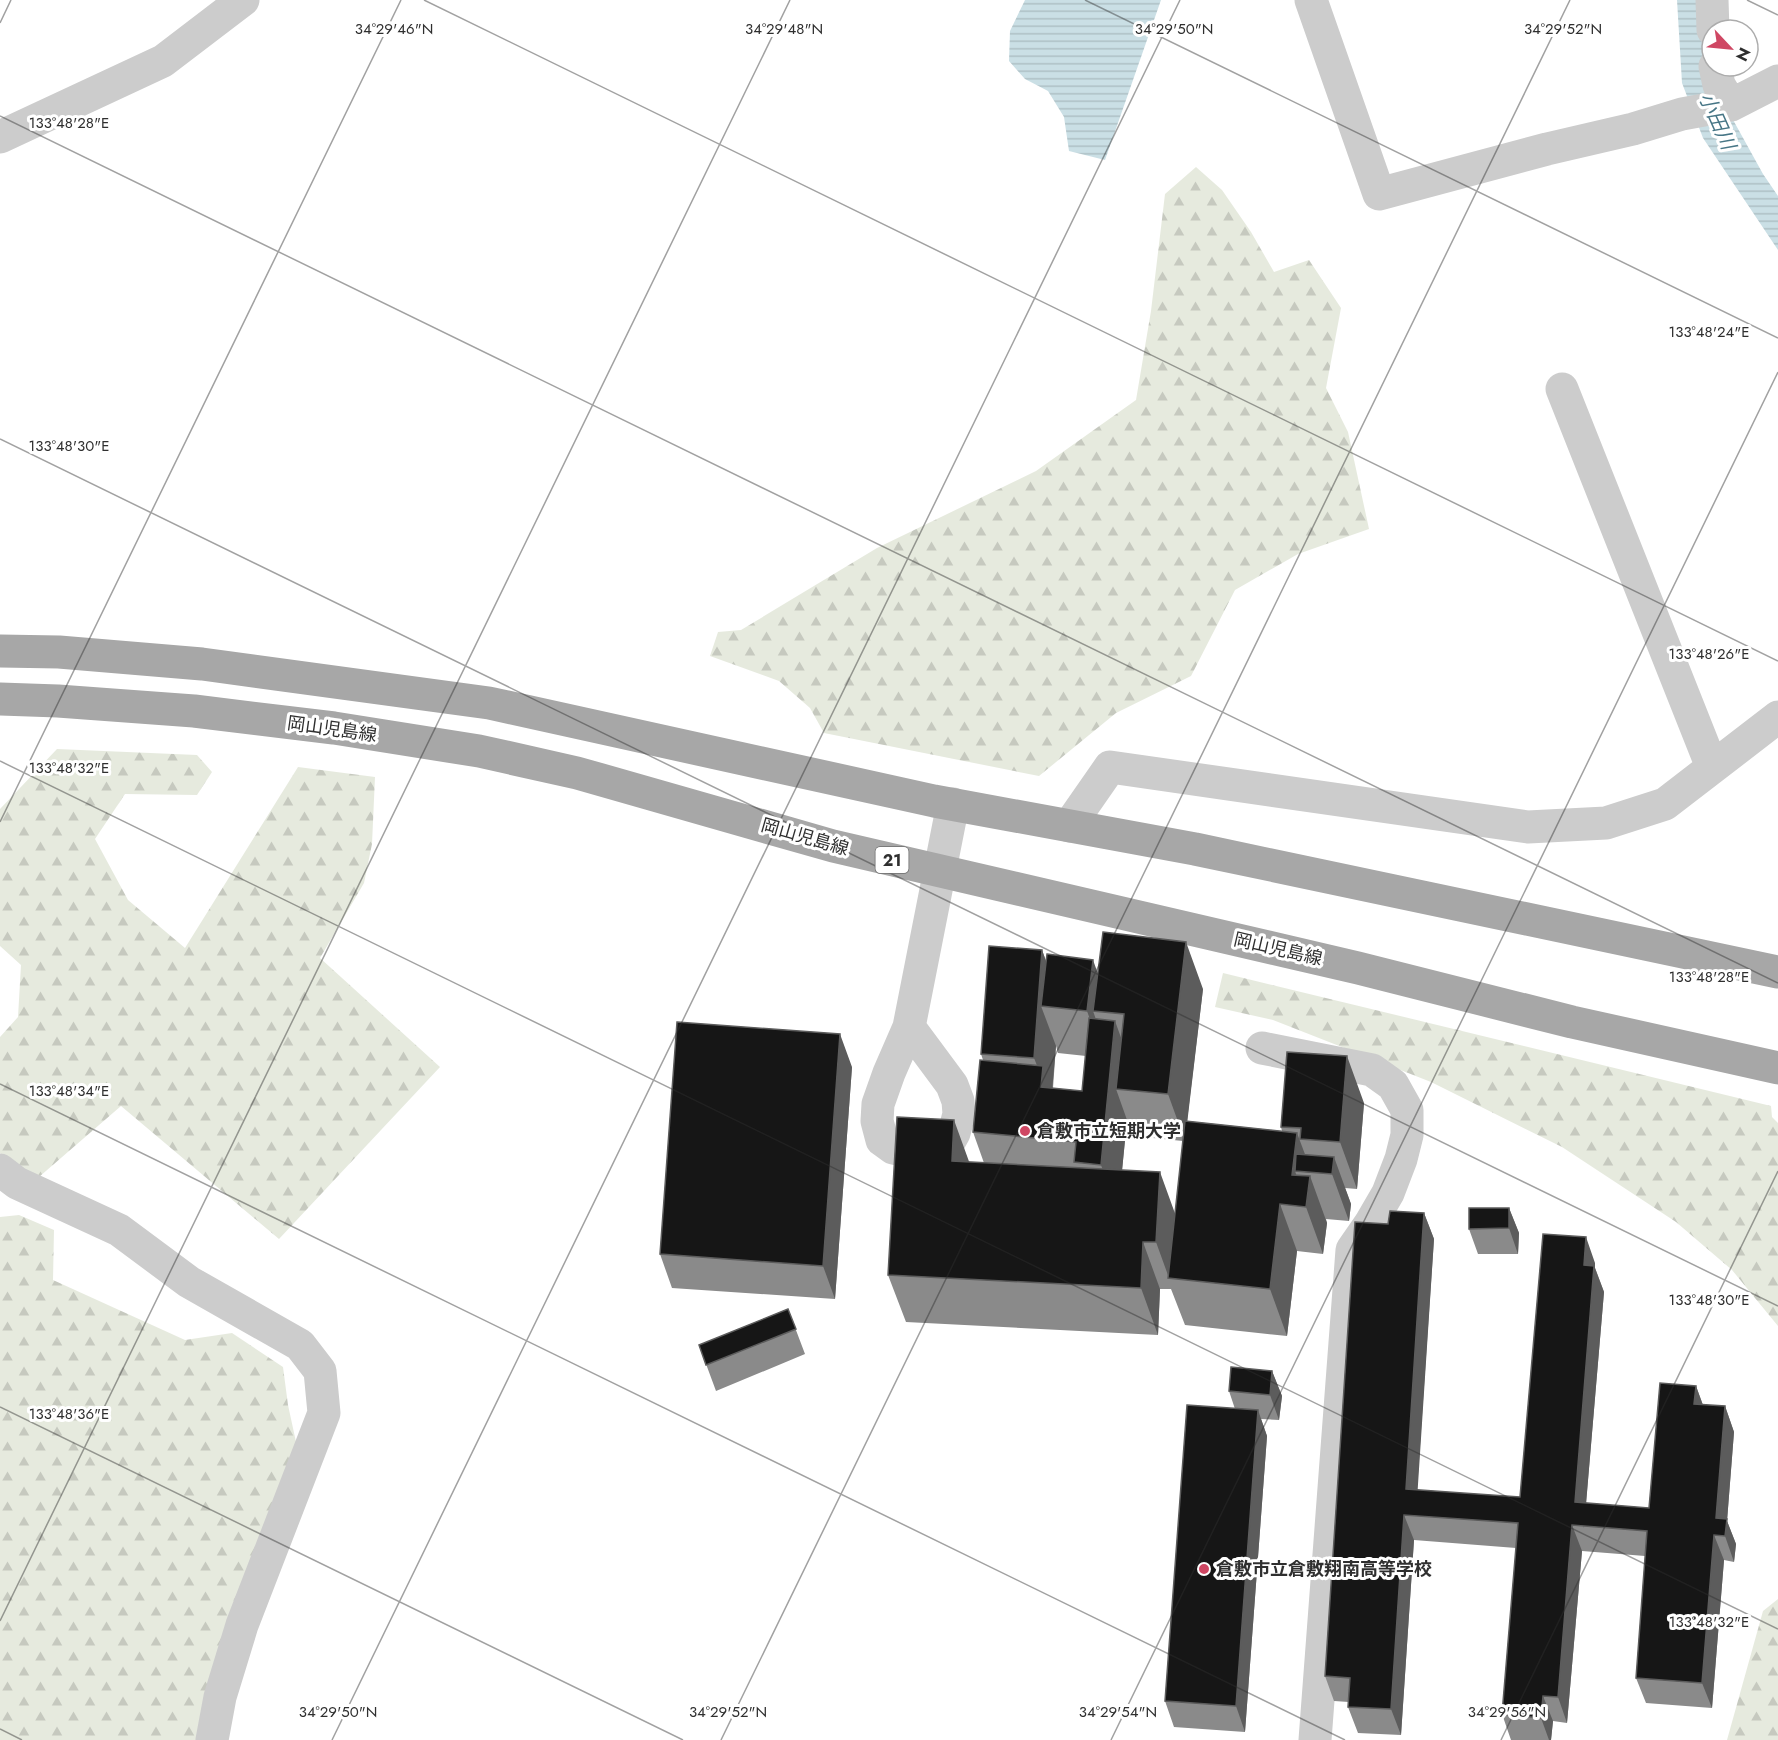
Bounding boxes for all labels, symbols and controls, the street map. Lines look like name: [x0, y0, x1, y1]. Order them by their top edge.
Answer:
text: 34°29'46"N: [355, 18, 433, 40]
text: 34°29'48"N: [745, 18, 823, 40]
text: 34°29'50"N: [1135, 18, 1213, 40]
text: 34°29'52"N: [1524, 18, 1602, 40]
north arrow: [1700, 18, 1760, 78]
text: N: [1730, 44, 1756, 65]
water label: 小田川: [1692, 88, 1743, 156]
text: 133°48'28"E: [29, 112, 109, 134]
text: 133°48'24"E: [1668, 321, 1750, 343]
text: 133°48'30"E: [29, 435, 109, 457]
text: 133°48'26"E: [1669, 643, 1749, 665]
street label: 岡山児島線: [286, 710, 378, 748]
text: 133°48'32"E: [29, 757, 109, 779]
street label: 岡山児島線: [758, 812, 852, 862]
road number: 21: [876, 847, 908, 873]
street label: 岡山児島線: [1231, 926, 1325, 972]
text: 133°48'28"E: [1669, 966, 1749, 988]
text: 133°48'34"E: [29, 1080, 109, 1102]
place label: 倉敷市立短期大学: [1037, 1118, 1181, 1144]
marker: 倉敷市立短期大学: [1018, 1124, 1032, 1138]
text: 133°48'30"E: [1669, 1289, 1749, 1311]
text: 133°48'36"E: [29, 1403, 109, 1425]
place label: 倉敷市立倉敷翔南高等学校: [1216, 1556, 1432, 1582]
marker: 倉敷市立倉敷翔南高等学校: [1197, 1562, 1211, 1576]
text: 133°48'32"E: [1669, 1611, 1749, 1633]
text: 34°29'50"N: [299, 1701, 377, 1723]
text: 34°29'52"N: [689, 1701, 767, 1723]
text: 34°29'54"N: [1079, 1701, 1157, 1723]
text: 34°29'56"N: [1468, 1701, 1546, 1723]

